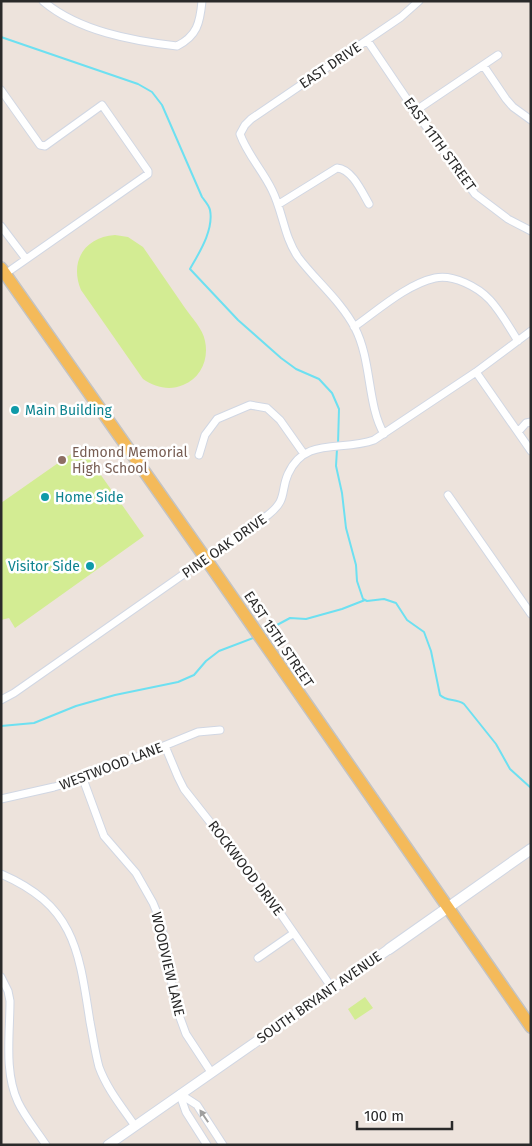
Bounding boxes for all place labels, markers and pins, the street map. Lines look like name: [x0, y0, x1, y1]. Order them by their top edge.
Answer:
place label: Main Building: [25, 402, 113, 419]
marker: Main Building: [9, 404, 21, 416]
place label: Edmond Memorial High School: [72, 444, 188, 477]
marker: Edmond Memorial High School: [56, 454, 68, 466]
place label: Home Side: [55, 489, 124, 506]
marker: Home Side: [39, 491, 51, 503]
place label: Visitor Side: [8, 558, 80, 575]
marker: Visitor Side: [84, 560, 96, 572]

